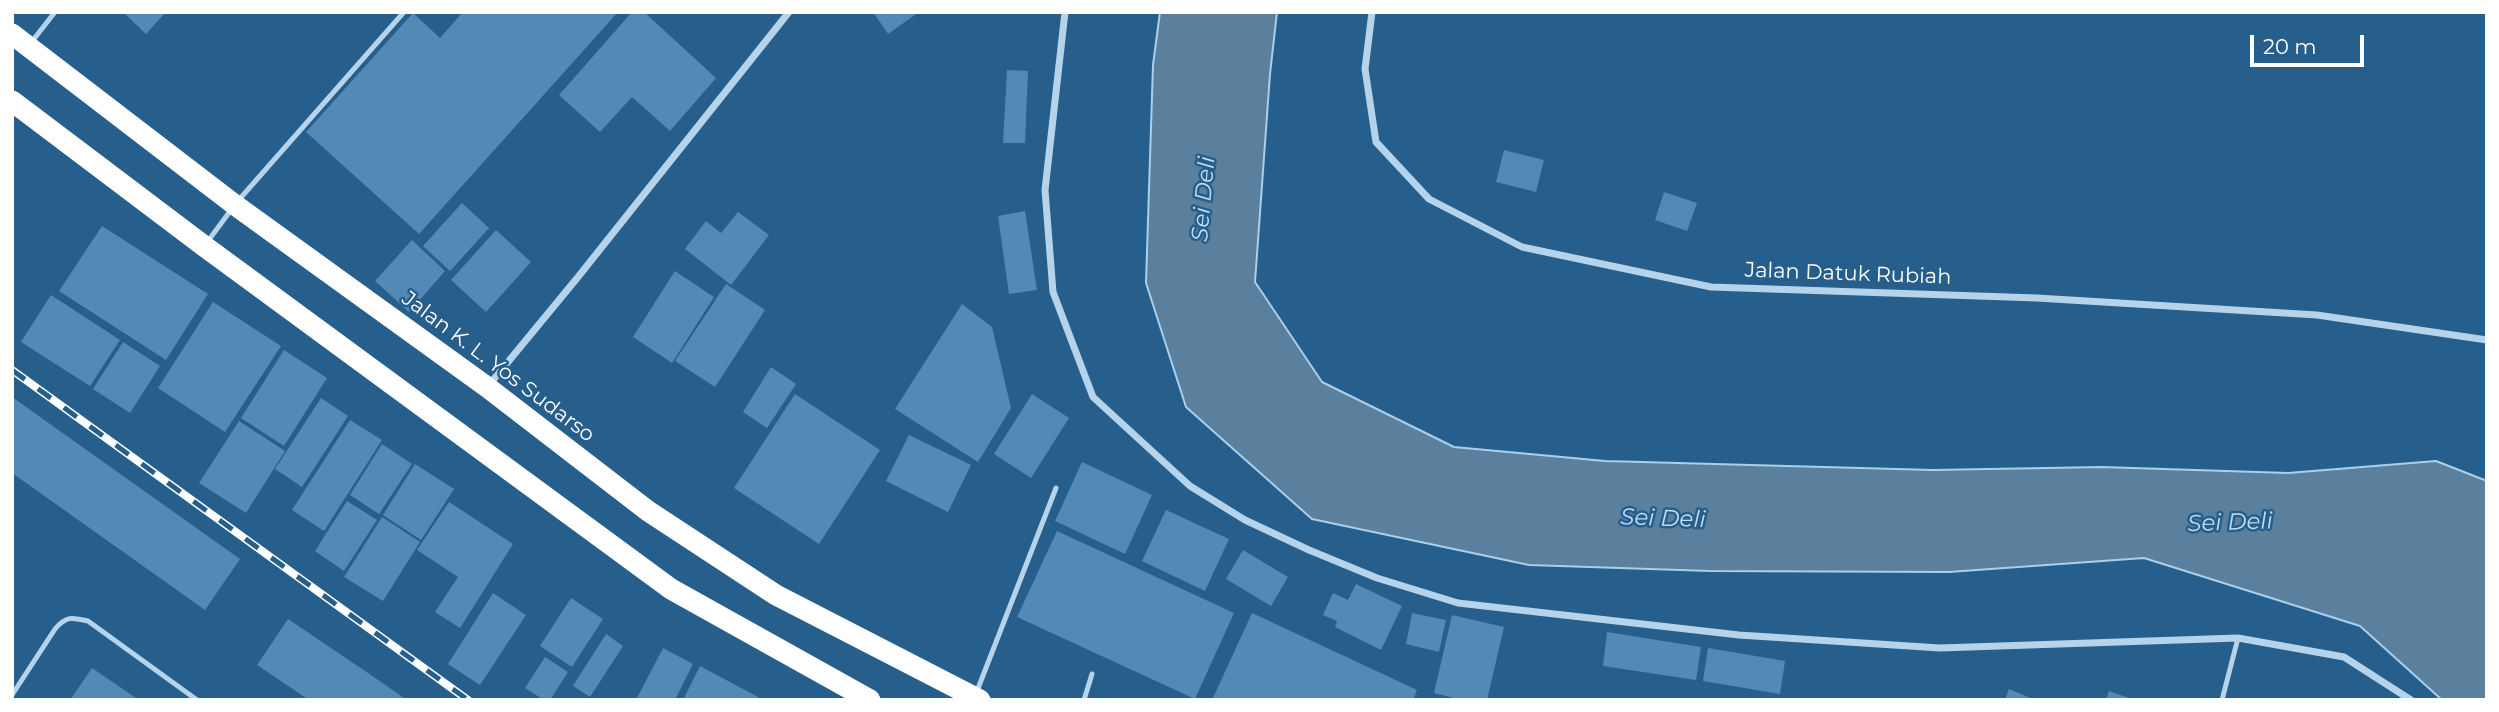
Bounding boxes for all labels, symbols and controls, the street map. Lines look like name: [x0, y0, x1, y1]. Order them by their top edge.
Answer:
scale bar: [2254, 21, 2368, 65]
text: 20 m: [2263, 34, 2317, 59]
water label: Sei Deli: [1187, 155, 1221, 243]
street label: Jalan Datuk Rubiah: [1744, 258, 1952, 290]
street label: Jalan K. L. Yos Sudarso: [397, 286, 599, 448]
water label: Sei Deli: [1620, 504, 1706, 534]
water label: Sei Deli: [2187, 508, 2273, 538]

